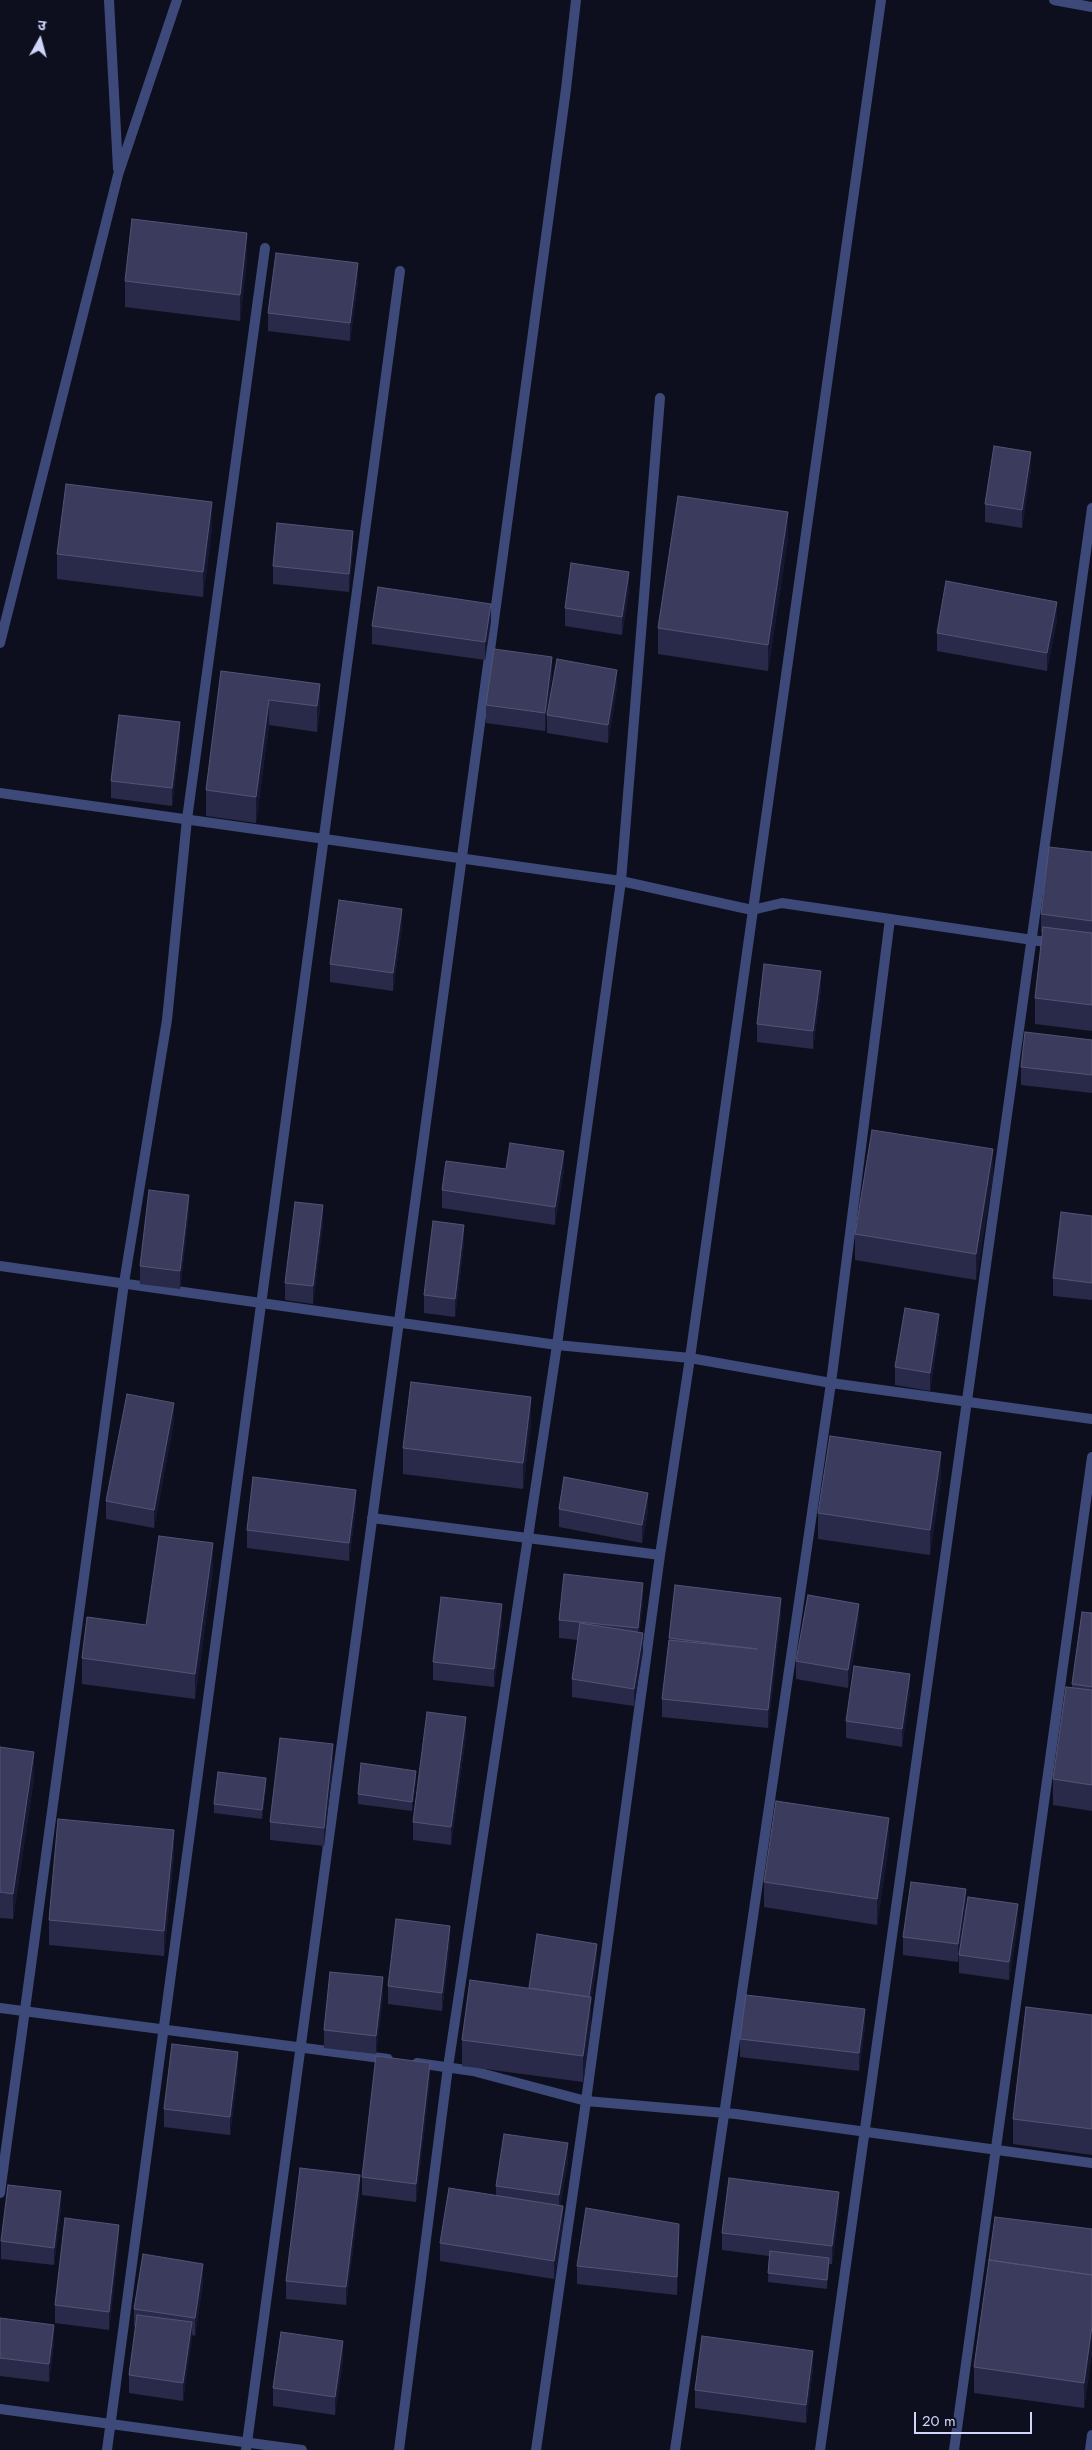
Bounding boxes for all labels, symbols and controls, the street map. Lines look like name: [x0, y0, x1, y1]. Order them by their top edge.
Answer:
north arrow: [15, 15, 65, 65]
text: उ: [37, 15, 47, 36]
scale bar: [917, 2402, 1034, 2434]
text: 20 m: [922, 2410, 956, 2432]

